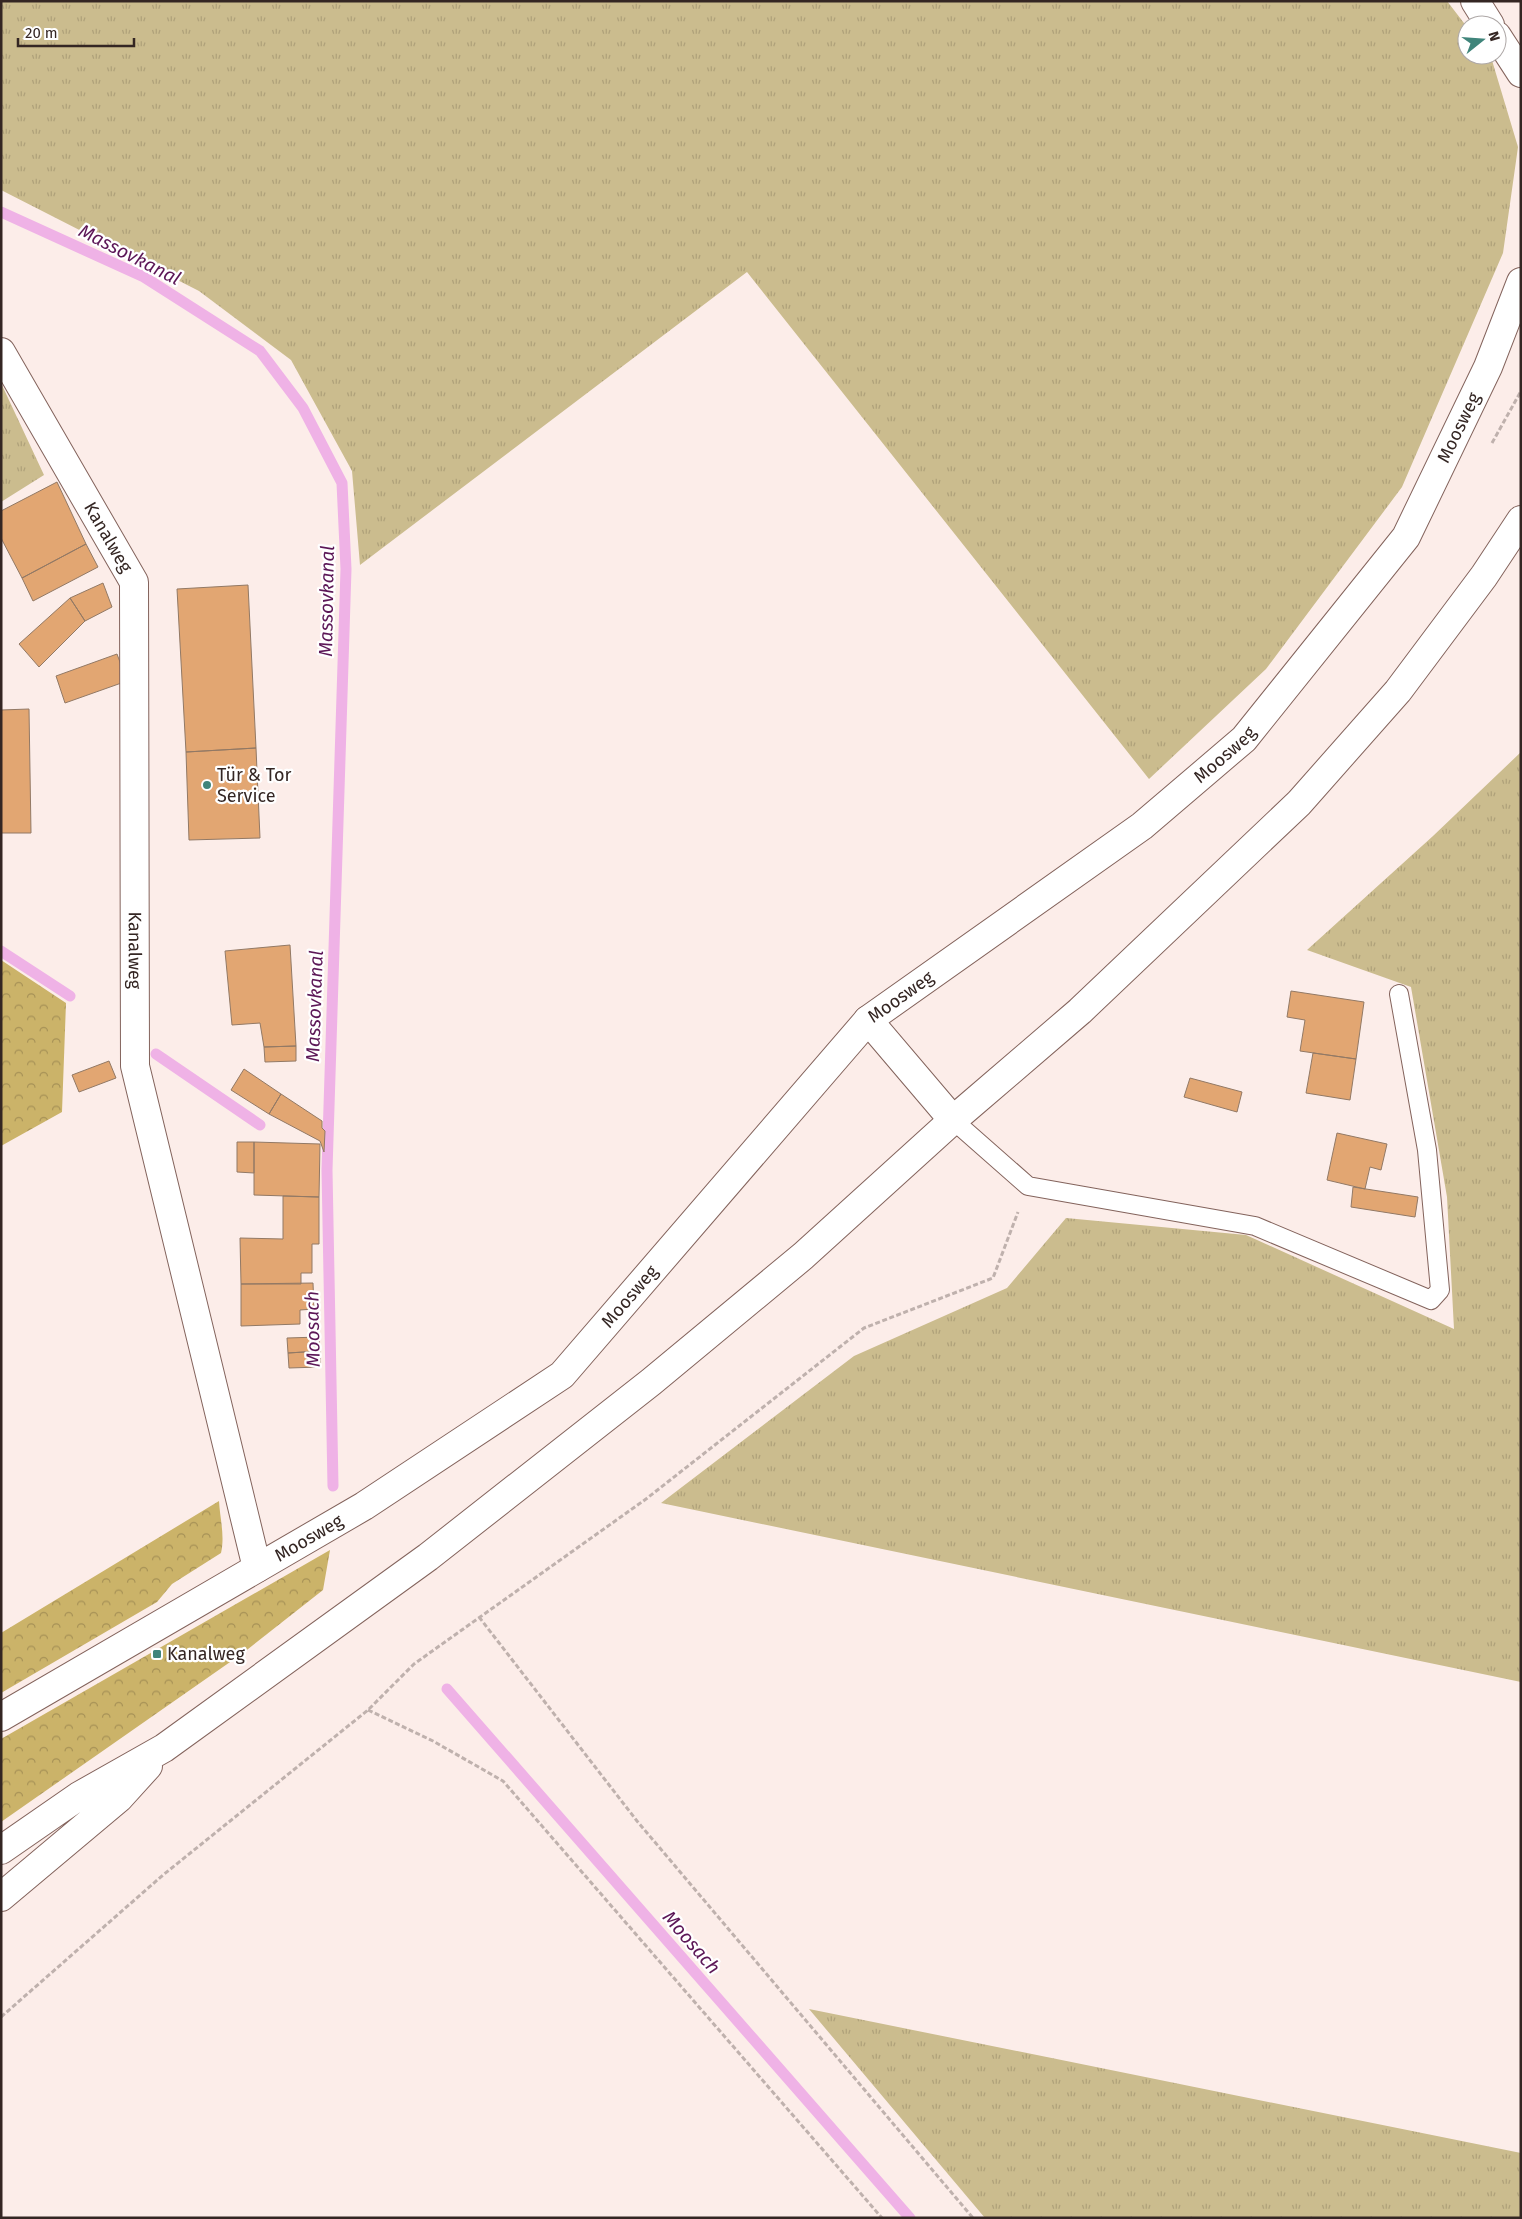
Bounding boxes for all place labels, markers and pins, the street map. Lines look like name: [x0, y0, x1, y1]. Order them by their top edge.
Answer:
place label: Tür & Tor Service: [217, 764, 291, 807]
marker: Tür & Tor Service: [201, 779, 213, 791]
place label: Kanalweg: [167, 1643, 245, 1665]
marker: Kanalweg: [151, 1648, 163, 1660]

